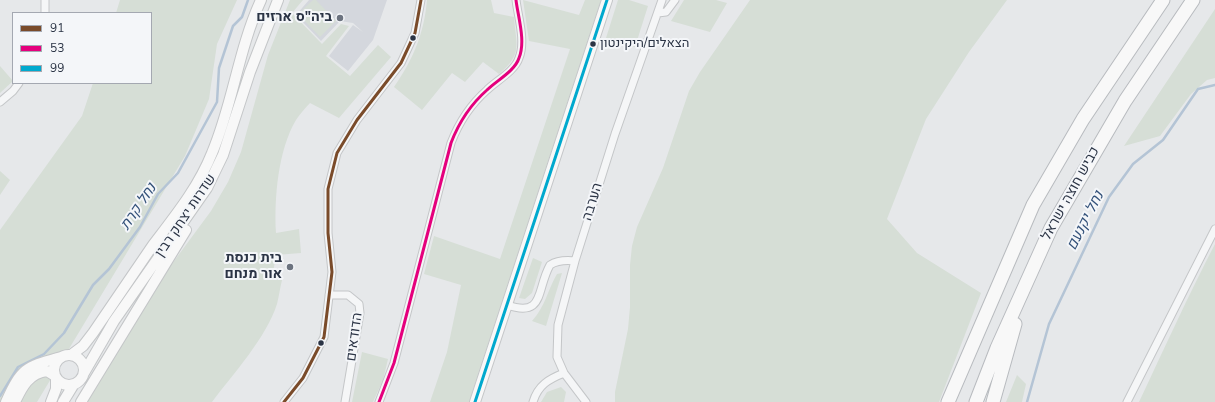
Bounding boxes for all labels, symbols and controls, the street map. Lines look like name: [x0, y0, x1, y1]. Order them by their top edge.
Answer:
place label: ביה"ס ארזים: [256, 10, 332, 26]
legend: [12, 12, 152, 84]
marker: ביה"ס ארזים: [335, 13, 345, 23]
text: 91: [50, 20, 64, 36]
unlabelled marker: [408, 33, 418, 43]
place label: הצאלים/היקינטון: [600, 36, 689, 52]
marker: הצאלים/היקינטון: [588, 39, 598, 49]
text: 53: [50, 40, 64, 56]
text: 99: [50, 60, 64, 76]
street label: כביש חוצה ישראל: [1038, 144, 1104, 244]
street label: שדרות יצחק רבין: [152, 171, 220, 261]
water label: נחל קרת: [117, 180, 161, 234]
street label: הערבה: [579, 181, 607, 223]
water label: נחל יקנעם: [1064, 189, 1108, 253]
place label: בית כנסת אור מנחם: [225, 251, 282, 284]
marker: בית כנסת אור מנחם: [285, 262, 295, 272]
street label: הדודאים: [343, 312, 367, 362]
unlabelled marker: [316, 338, 326, 348]

